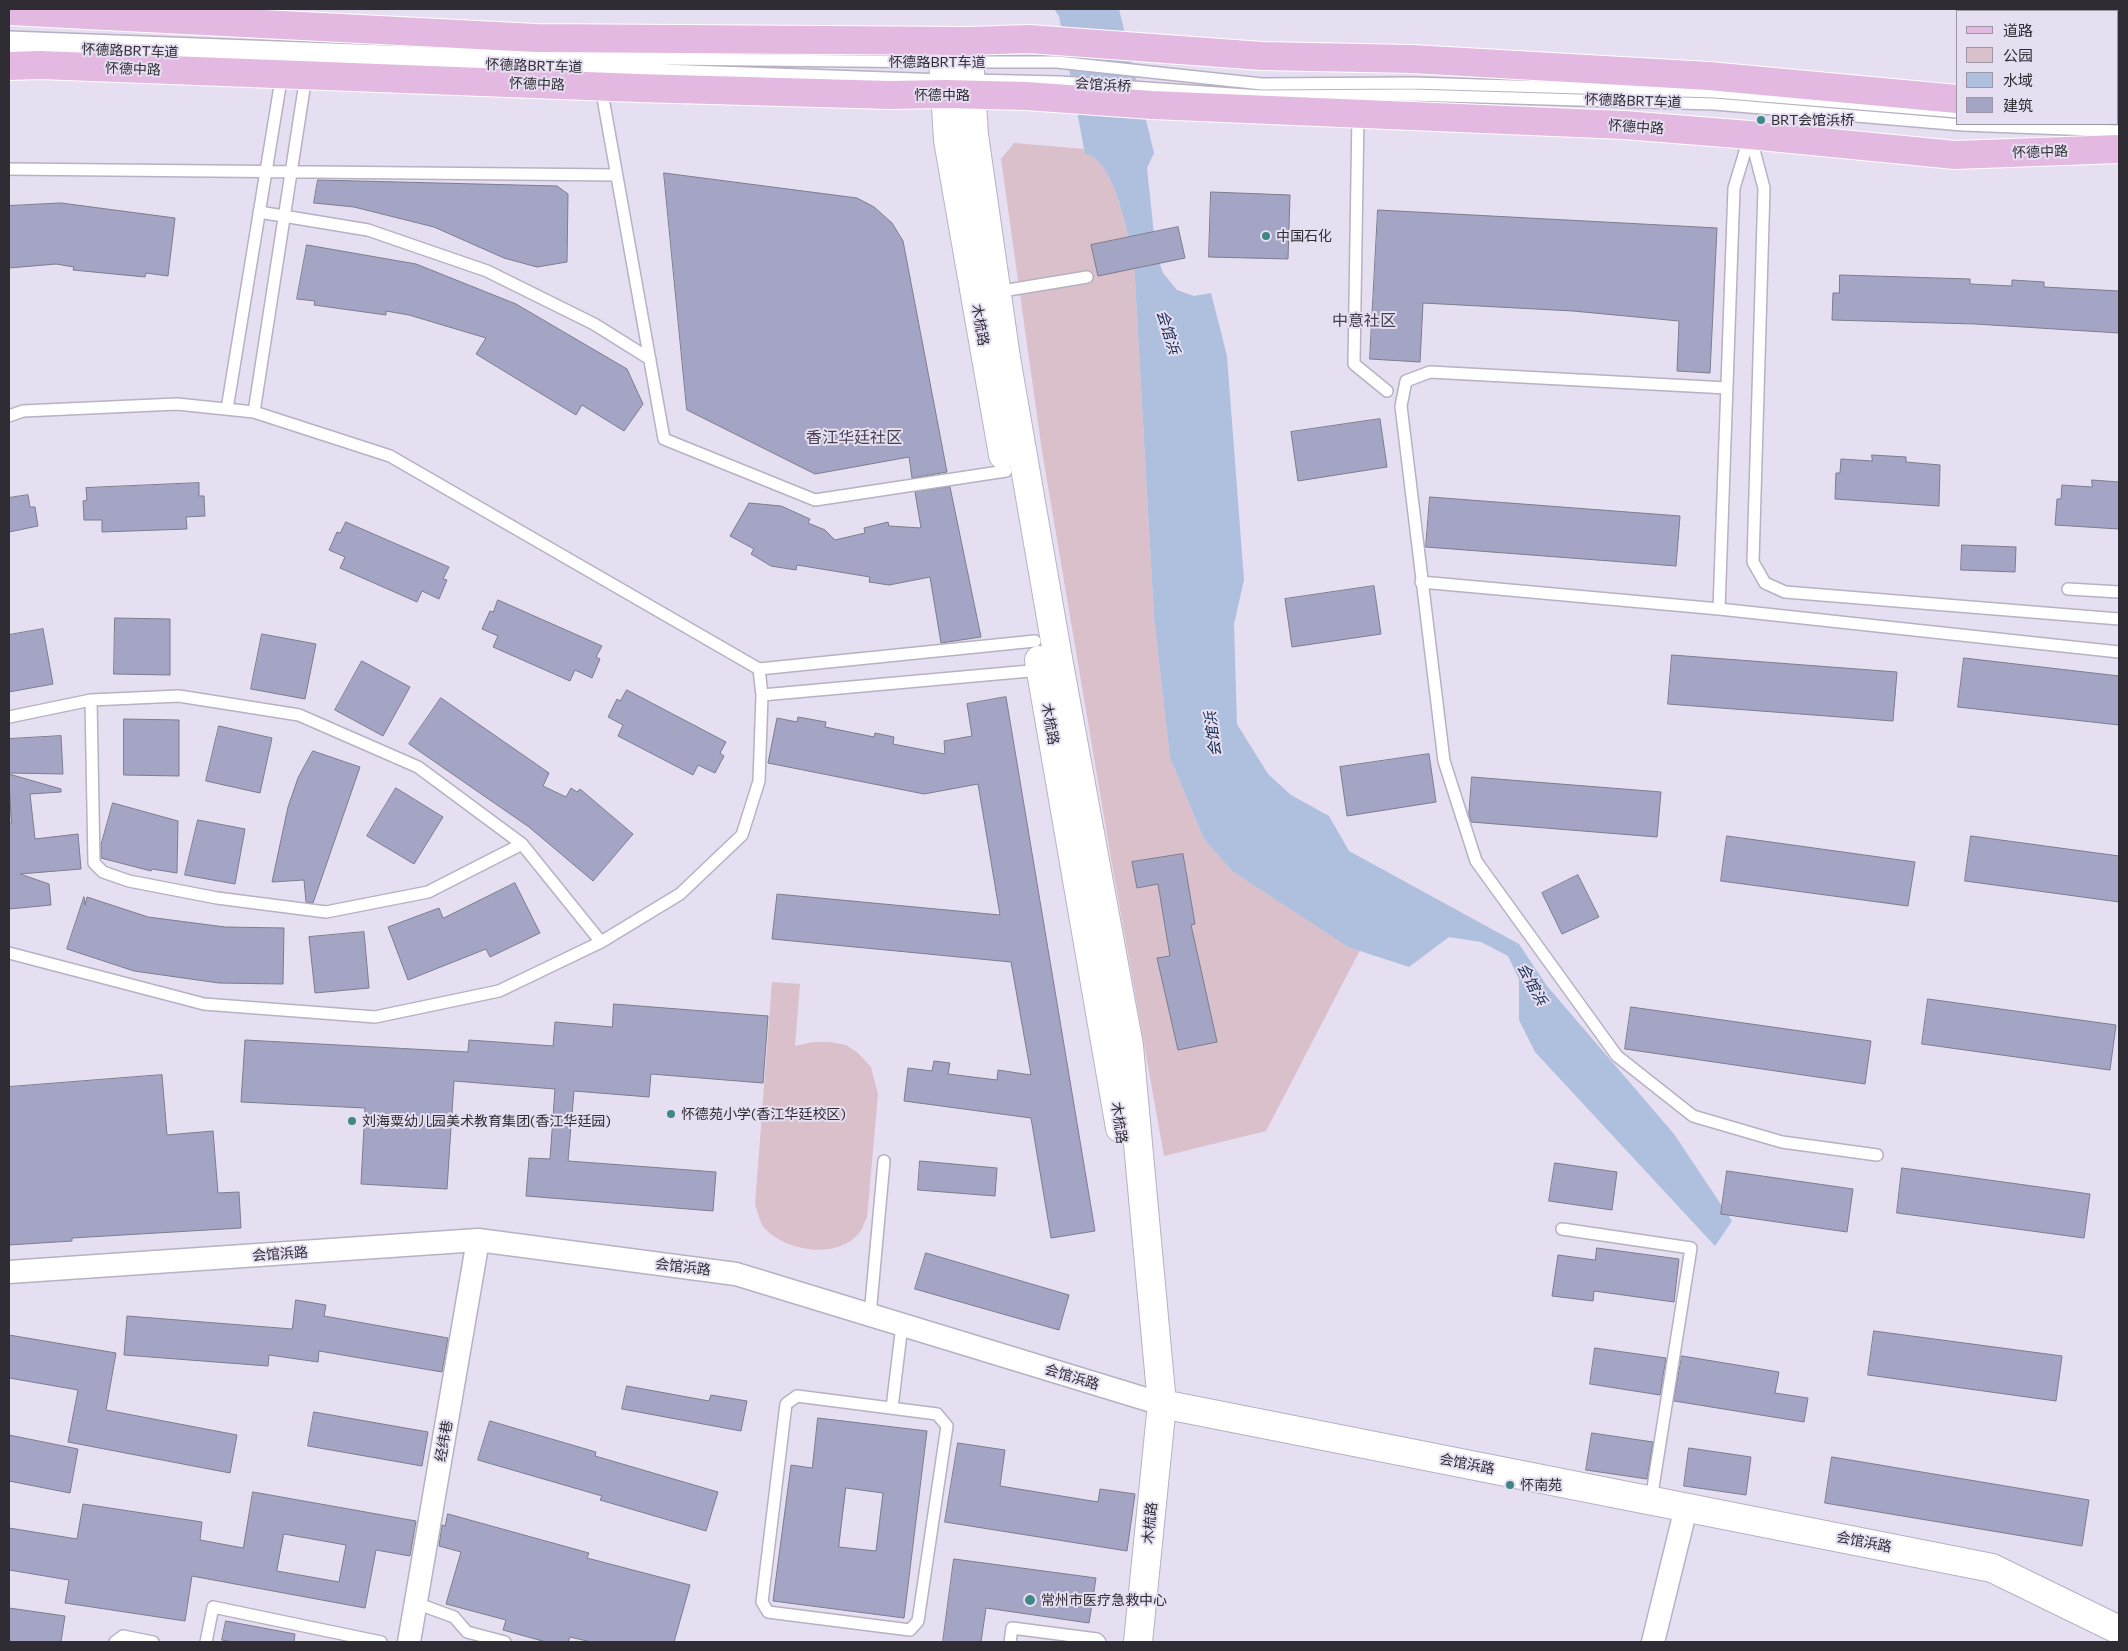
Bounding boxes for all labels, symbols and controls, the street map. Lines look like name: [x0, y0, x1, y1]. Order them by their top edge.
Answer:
legend: [1956, 10, 2118, 125]
text: 道路: [2003, 21, 2033, 39]
street label: 怀德路BRT车道: [81, 41, 179, 61]
text: 公园: [2003, 46, 2033, 64]
street label: 怀德路BRT车道: [888, 54, 986, 70]
street label: 怀德路BRT车道: [485, 56, 583, 76]
street label: 怀德中路: [105, 60, 161, 78]
text: 水域: [2003, 71, 2033, 89]
street label: 怀德中路: [509, 75, 565, 93]
street label: 会馆浜桥: [1074, 75, 1132, 95]
street label: 怀德中路: [914, 87, 970, 103]
street label: 怀德路BRT车道: [1584, 91, 1682, 111]
text: 建筑: [2003, 96, 2033, 114]
place label: BRT会馆浜桥: [1771, 112, 1854, 128]
marker: BRT会馆浜桥: [1755, 114, 1767, 126]
street label: 怀德中路: [1607, 117, 1665, 137]
street label: 怀德中路: [2012, 143, 2068, 161]
place label: 中国石化: [1276, 228, 1332, 244]
marker: 中国石化: [1260, 230, 1272, 242]
street label: 木梳路: [968, 303, 992, 347]
water label: 会馆浜: [1153, 308, 1183, 356]
district label: 中意社区: [1332, 311, 1396, 331]
district label: 香江华廷社区: [806, 428, 902, 448]
street label: 木梳路: [1038, 702, 1062, 746]
water label: 会馆浜: [1201, 711, 1225, 757]
water label: 会馆浜: [1513, 960, 1551, 1008]
street label: 木梳路: [1108, 1101, 1130, 1145]
place label: 怀德苑小学(香江华廷校区): [681, 1106, 846, 1122]
marker: 怀德苑小学(香江华廷校区): [665, 1108, 677, 1120]
place label: 刘海粟幼儿园美术教育集团(香江华廷园): [362, 1113, 611, 1129]
marker: 刘海粟幼儿园美术教育集团(香江华廷园): [346, 1115, 358, 1127]
street label: 会馆浜路: [251, 1244, 309, 1264]
street label: 会馆浜路: [654, 1255, 712, 1279]
street label: 会馆浜路: [1043, 1361, 1101, 1393]
street label: 经纬巷: [432, 1419, 456, 1463]
street label: 会馆浜路: [1438, 1450, 1496, 1478]
place label: 怀南苑: [1520, 1477, 1562, 1493]
marker: 怀南苑: [1504, 1479, 1516, 1491]
street label: 木梳路: [1139, 1501, 1161, 1545]
street label: 会馆浜路: [1835, 1528, 1893, 1556]
place label: 常州市医疗急救中心: [1041, 1592, 1167, 1608]
marker: 常州市医疗急救中心: [1023, 1593, 1037, 1607]

